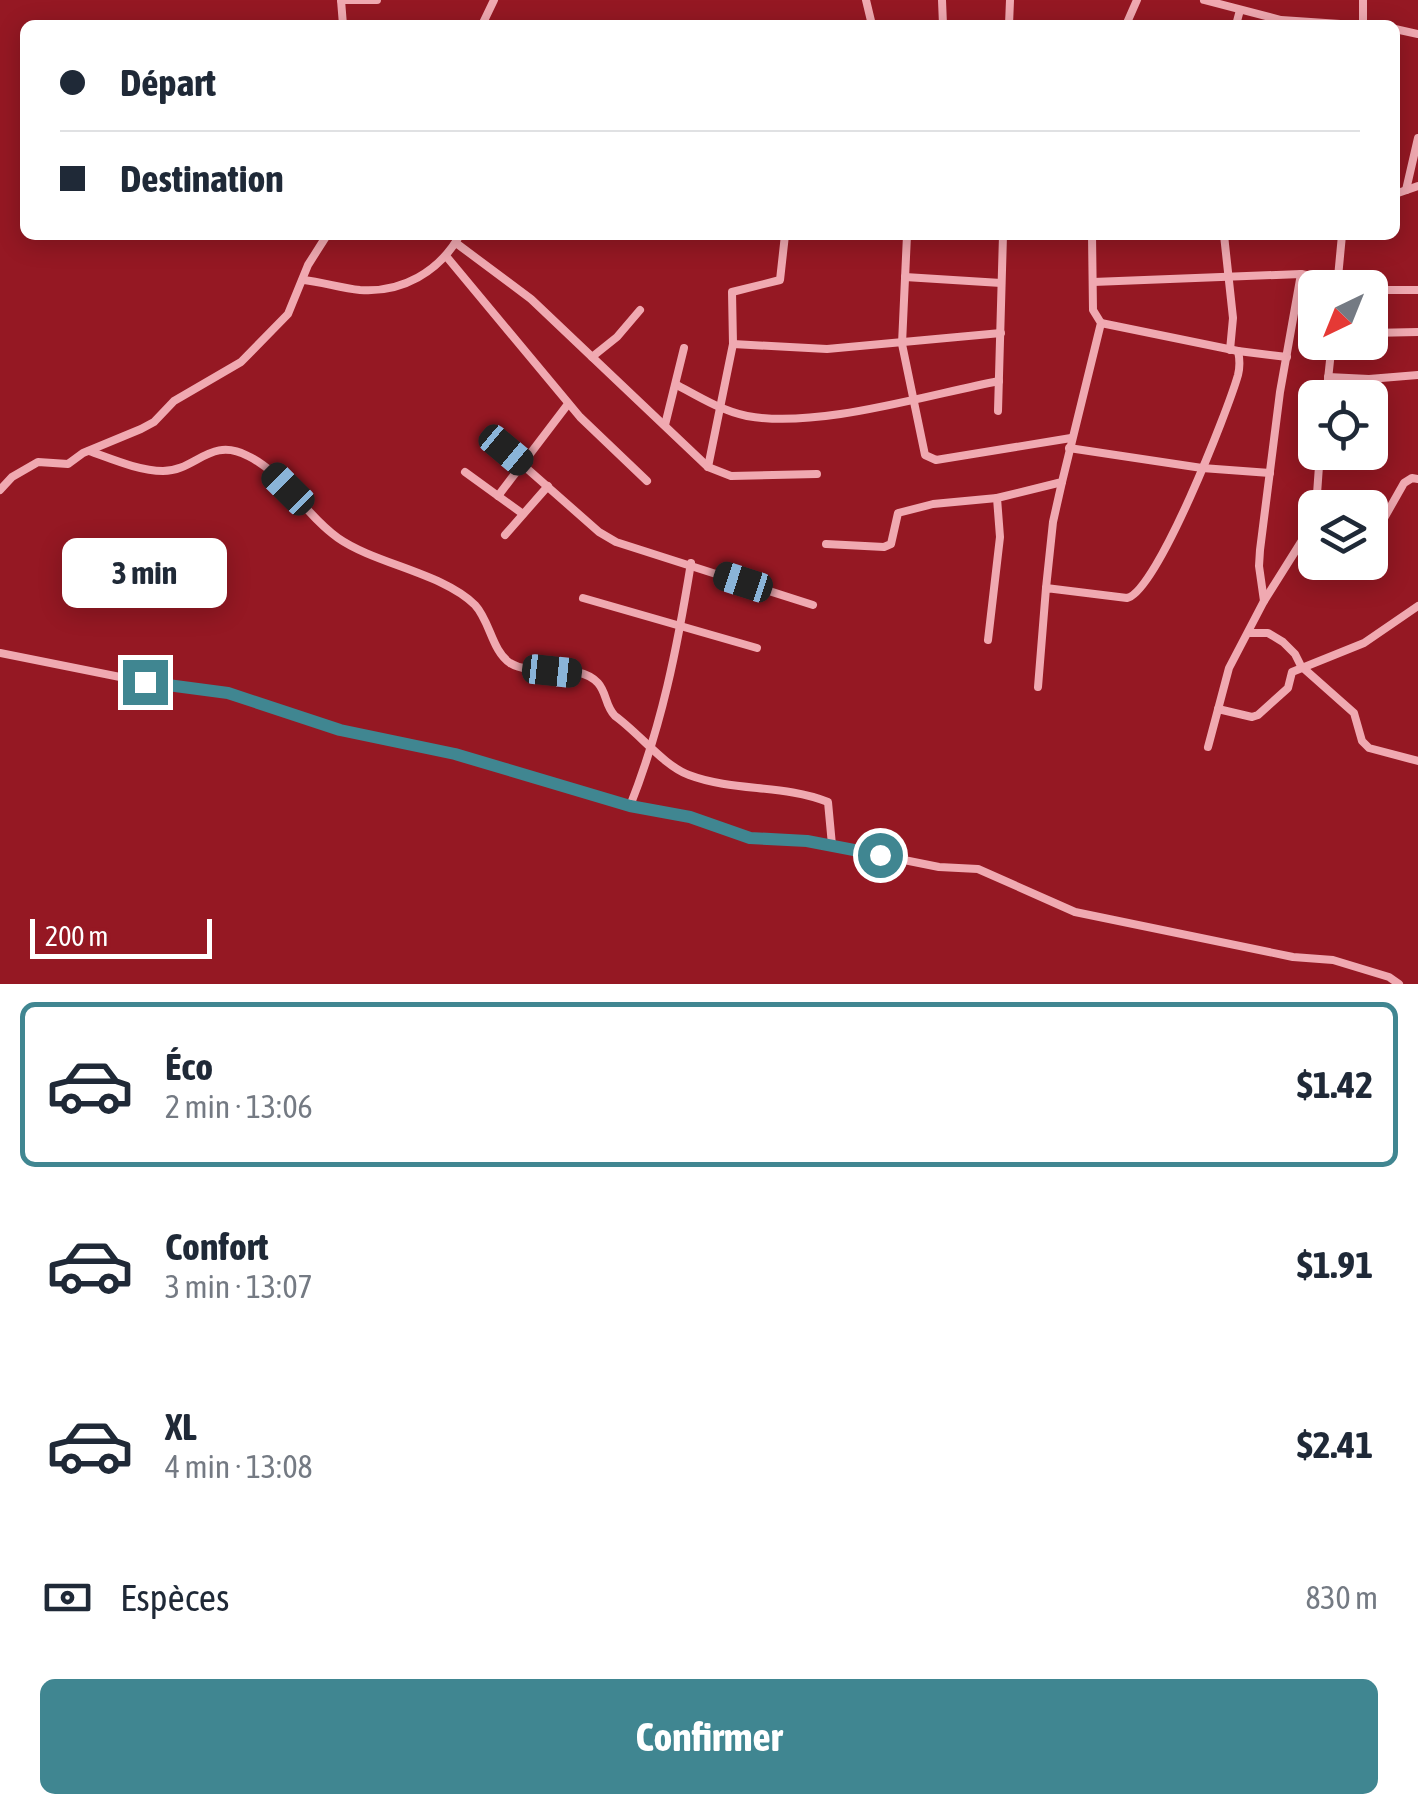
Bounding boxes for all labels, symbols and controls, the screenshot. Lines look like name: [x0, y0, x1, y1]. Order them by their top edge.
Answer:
text: Départ: [120, 61, 216, 104]
text: Destination: [120, 157, 284, 200]
north arrow: [1298, 270, 1388, 360]
map controls: [1298, 270, 1388, 580]
button: locate: [1298, 380, 1388, 470]
car: [473, 419, 539, 481]
car: [256, 457, 320, 521]
button: layers: [1298, 490, 1388, 580]
callout: 3 min: [62, 537, 228, 607]
text: 3 min: [112, 554, 177, 591]
car: [710, 558, 776, 606]
car: [521, 653, 583, 689]
route end: [123, 660, 168, 705]
route start: [858, 833, 903, 878]
scale bar: [30, 914, 212, 958]
text: 200 m: [45, 920, 108, 952]
icon: car: [45, 1040, 135, 1130]
text: Éco: [165, 1045, 213, 1088]
text: $1.42: [1297, 1063, 1373, 1106]
text: 2 min · 13:06: [165, 1088, 312, 1125]
icon: car: [45, 1220, 135, 1310]
text: Confort: [165, 1225, 269, 1268]
text: $1.91: [1297, 1243, 1373, 1286]
text: 3 min · 13:07: [165, 1268, 312, 1305]
icon: car: [45, 1400, 135, 1490]
text: XL: [165, 1405, 197, 1448]
text: $2.41: [1297, 1423, 1373, 1466]
text: 4 min · 13:08: [165, 1448, 312, 1485]
icon: cash: [40, 1570, 95, 1625]
text: Espèces: [120, 1576, 229, 1619]
text: 830 m: [1305, 1579, 1378, 1616]
button: Confirmer: [40, 1679, 1378, 1794]

